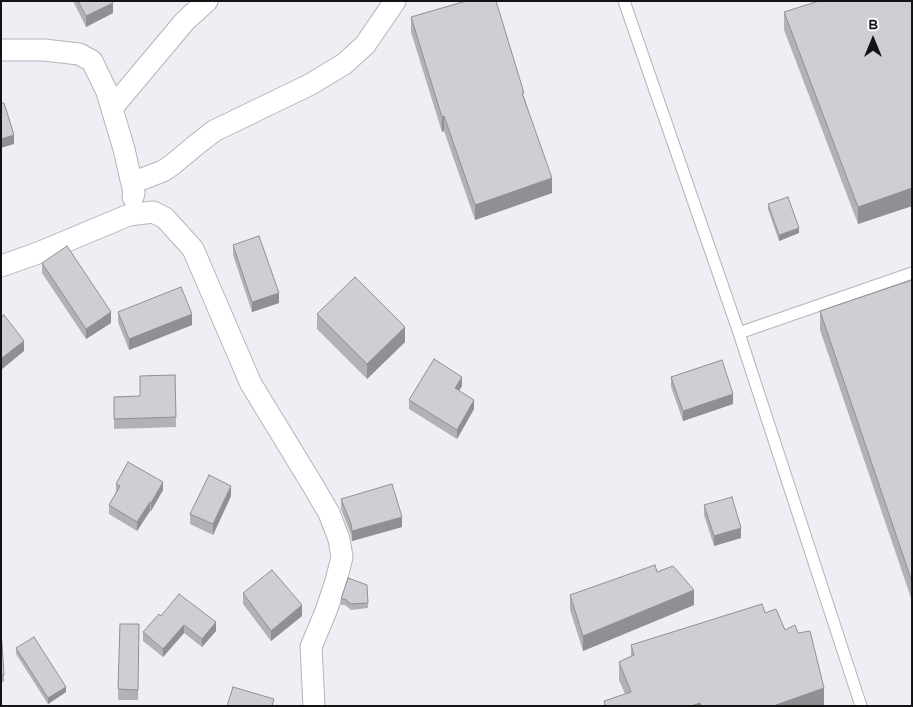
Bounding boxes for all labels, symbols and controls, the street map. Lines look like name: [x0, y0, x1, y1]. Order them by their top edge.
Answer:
north arrow: [848, 15, 898, 65]
text: B: [868, 16, 878, 33]

